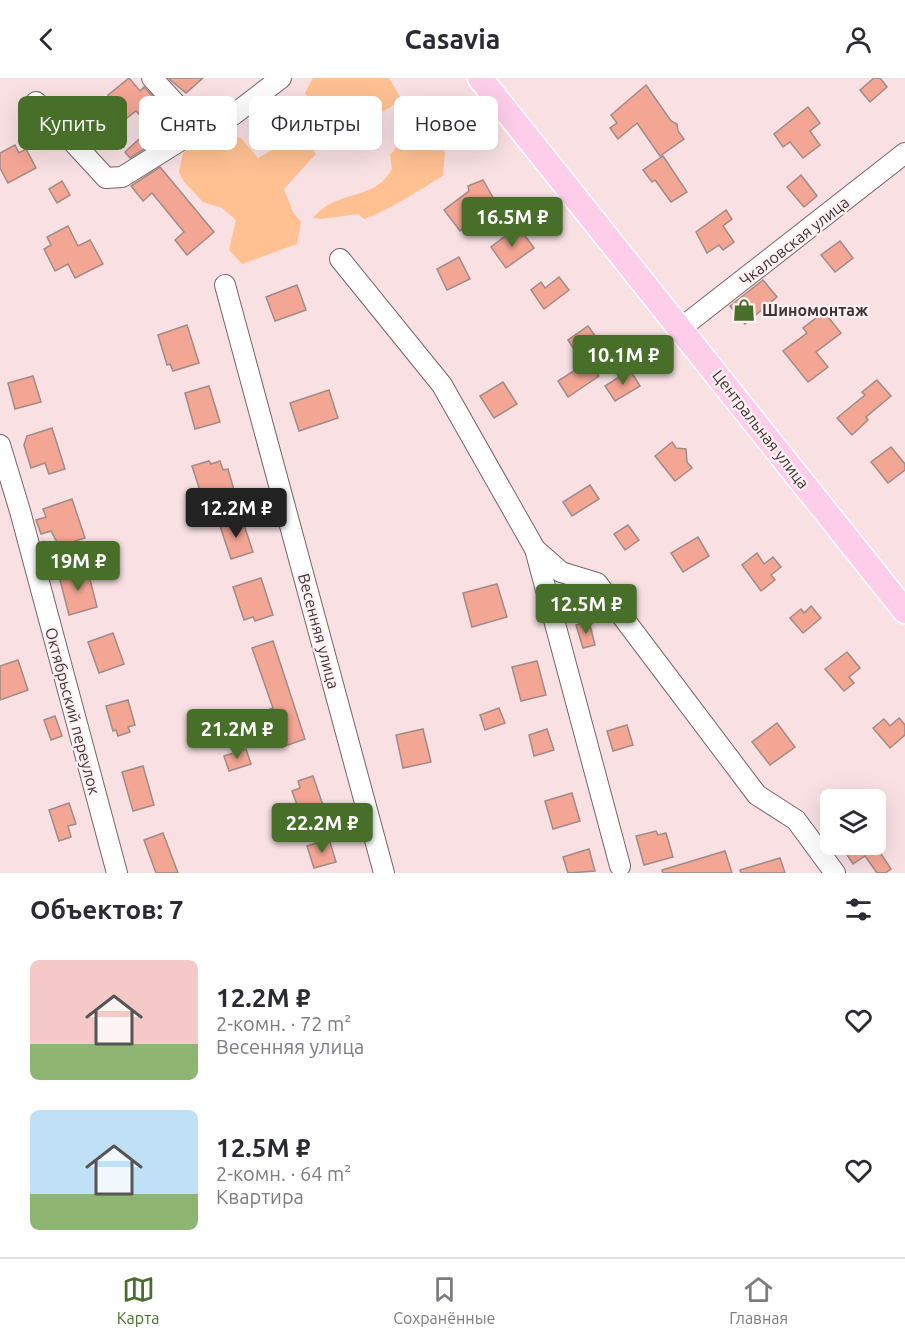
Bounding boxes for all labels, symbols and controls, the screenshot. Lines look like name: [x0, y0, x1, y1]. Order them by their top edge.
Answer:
icon: back: [30, 23, 63, 56]
icon: person: [842, 23, 875, 56]
text: Casavia: [405, 24, 500, 54]
chip: Купить: [18, 96, 127, 150]
chip: Снять: [139, 96, 237, 150]
chip: Фильтры: [249, 96, 382, 150]
chip: Новое: [394, 96, 498, 150]
street label: Чкаловская улица: [736, 193, 852, 289]
pin: 16.5M ₽: [457, 197, 567, 248]
text: 16.5M ₽: [476, 205, 548, 228]
shop icon: Шиномонтаж: [731, 297, 757, 323]
place label: Шиномонтаж: [762, 301, 868, 319]
pin: 10.1M ₽: [568, 335, 678, 386]
text: 10.1M ₽: [587, 343, 659, 366]
street label: Центральная улица: [709, 366, 813, 492]
pin: 12.2M ₽: [181, 488, 291, 539]
text: 12.2M ₽: [200, 496, 272, 519]
pin: 19M ₽: [36, 541, 120, 592]
text: 19M ₽: [50, 549, 106, 572]
street label: Весенняя улица: [295, 571, 343, 691]
pin: 12.5M ₽: [531, 584, 641, 635]
text: 12.5M ₽: [550, 592, 622, 615]
street label: Октябрьский переулок: [42, 625, 104, 797]
pin: 21.2M ₽: [182, 709, 292, 760]
text: 21.2M ₽: [201, 717, 273, 740]
map controls: [820, 789, 886, 855]
button: layers: [820, 789, 886, 855]
pin: 22.2M ₽: [267, 803, 377, 854]
text: 22.2M ₽: [286, 811, 358, 834]
icon: filters: [842, 893, 875, 926]
text: Объектов: 7: [30, 895, 184, 924]
text: 12.2M ₽: [216, 983, 310, 1012]
icon: home: [78, 984, 150, 1056]
icon: heart: [842, 1004, 875, 1037]
text: 2-комн. · 72 m²: [216, 1012, 351, 1035]
text: Весенняя улица: [216, 1035, 364, 1058]
text: 12.5M ₽: [216, 1133, 310, 1162]
icon: home: [78, 1134, 150, 1206]
icon: heart: [842, 1154, 875, 1187]
text: 2-комн. · 64 m²: [216, 1162, 351, 1185]
text: Квартира: [216, 1185, 304, 1208]
tab: Карта: [117, 1273, 159, 1327]
tab: Сохранённые: [393, 1273, 495, 1327]
tab: Главная: [729, 1273, 788, 1327]

